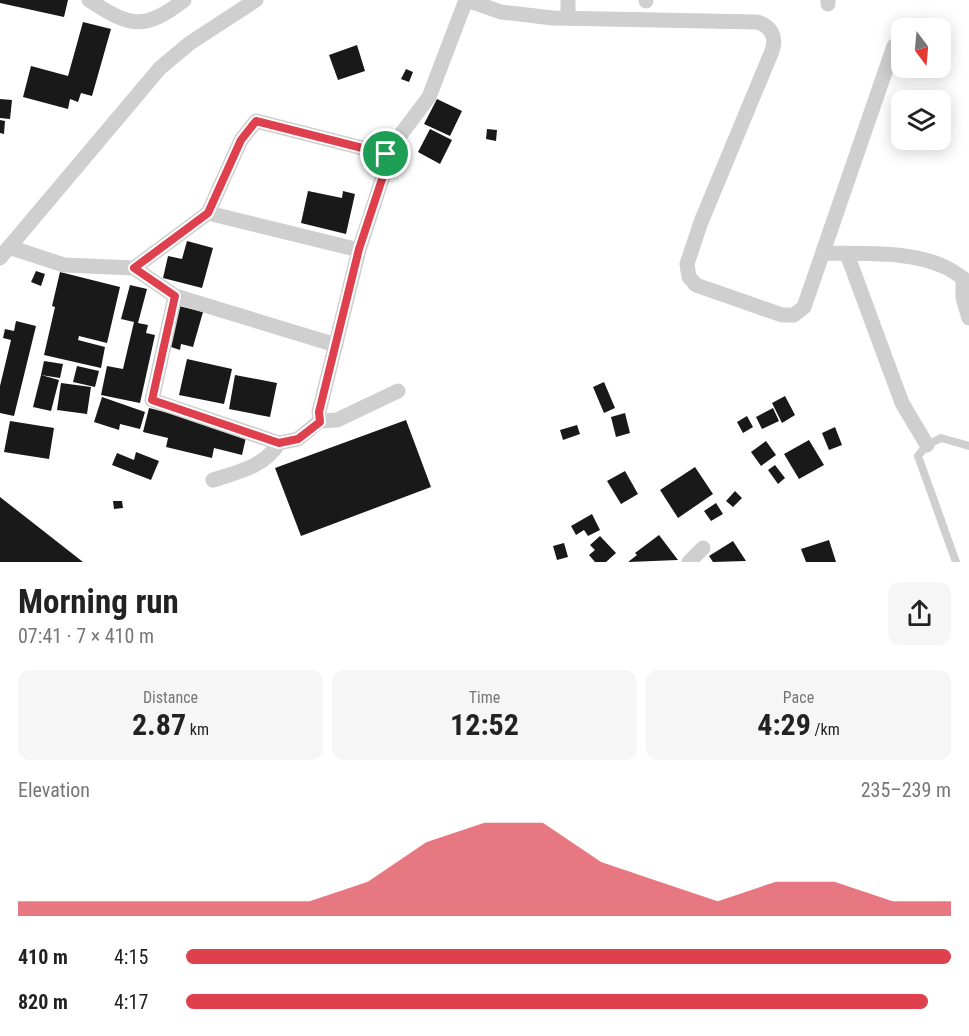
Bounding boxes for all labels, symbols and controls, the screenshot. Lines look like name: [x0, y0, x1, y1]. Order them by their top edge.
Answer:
north arrow: [891, 18, 951, 78]
map controls: [891, 18, 951, 150]
button: layers: [891, 90, 951, 150]
pin: [360, 128, 411, 179]
icon: arrive: [369, 137, 402, 170]
text: Morning run: [18, 582, 179, 621]
button: share: [888, 582, 951, 645]
text: 07:41 · 7 × 410 m: [18, 624, 154, 648]
text: Distance: [143, 688, 198, 707]
text: Time: [469, 688, 500, 707]
text: Pace: [783, 688, 814, 707]
text: 2.87: [132, 707, 186, 742]
text: 12:52: [450, 707, 519, 742]
text: 4:29: [757, 707, 811, 742]
text: km: [186, 720, 209, 739]
text: /km: [811, 720, 840, 739]
text: Elevation: [18, 778, 90, 802]
text: 235–239 m: [861, 778, 951, 802]
text: 410 m: [18, 945, 68, 969]
text: 4:15: [114, 945, 148, 969]
text: 820 m: [18, 990, 68, 1014]
text: 4:17: [114, 990, 148, 1014]

